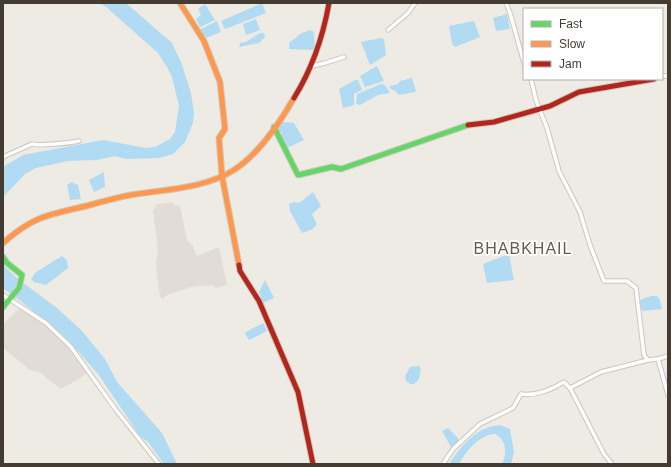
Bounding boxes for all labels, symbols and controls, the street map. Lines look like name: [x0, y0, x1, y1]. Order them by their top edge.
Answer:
legend: [523, 8, 663, 80]
text: Fast: [559, 17, 583, 31]
text: Slow: [559, 37, 585, 51]
text: Jam: [559, 57, 582, 71]
district label: BHABKHAIL: [474, 240, 572, 257]

